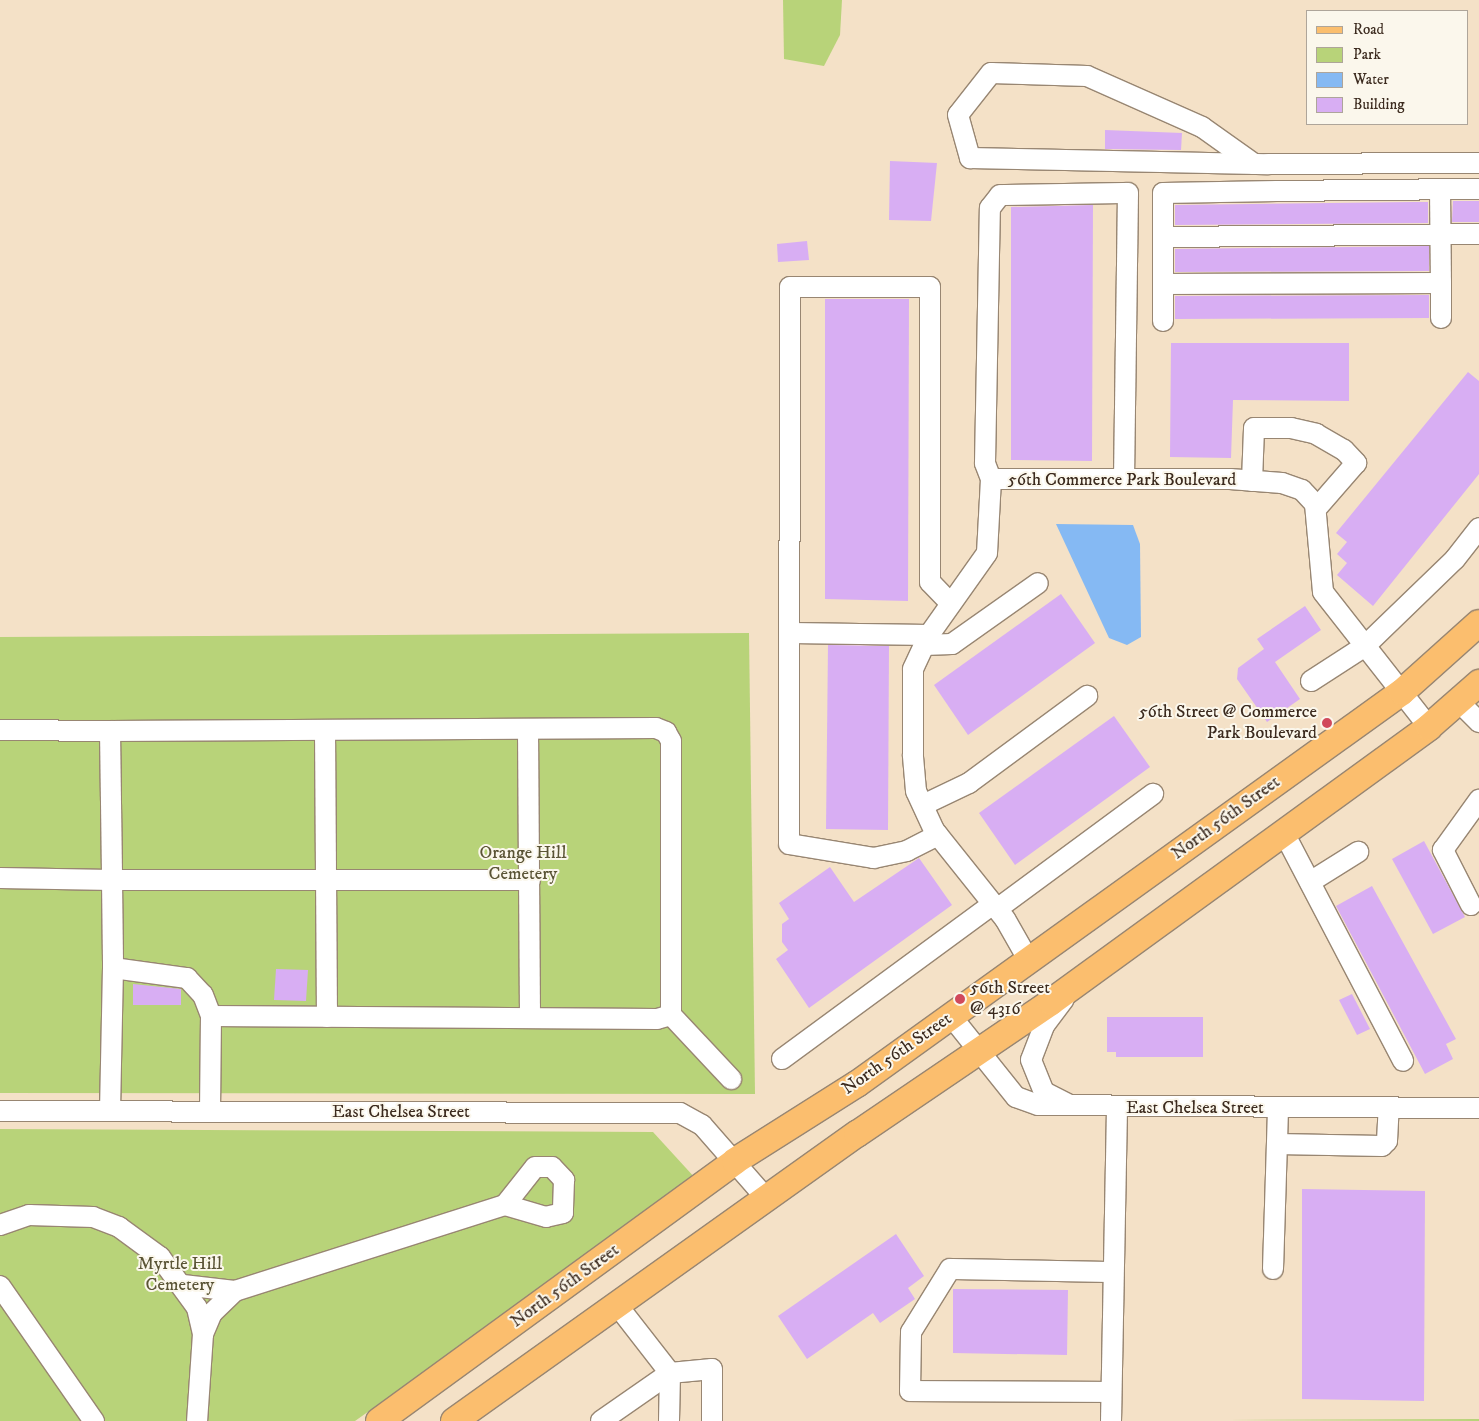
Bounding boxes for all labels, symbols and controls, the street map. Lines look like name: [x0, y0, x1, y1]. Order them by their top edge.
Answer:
legend: [1306, 10, 1469, 125]
text: Road: [1353, 20, 1384, 39]
text: Park: [1353, 45, 1381, 64]
text: Water: [1353, 70, 1389, 89]
text: Building: [1353, 95, 1405, 114]
street label: 56th Commerce Park Boulevard: [1008, 469, 1236, 491]
place label: 56th Street @ Commerce Park Boulevard: [1139, 702, 1317, 744]
marker: 56th Street @ Commerce Park Boulevard: [1321, 717, 1333, 729]
street label: North 56th Street: [1168, 771, 1284, 865]
park label: Orange Hill Cemetery: [479, 843, 567, 886]
place label: 56th Street @ 4316: [970, 978, 1050, 1021]
marker: 56th Street @ 4316: [954, 993, 966, 1005]
street label: North 56th Street: [838, 1008, 956, 1100]
street label: East Chelsea Street: [1126, 1097, 1264, 1119]
street label: East Chelsea Street: [332, 1101, 470, 1123]
street label: North 56th Street: [507, 1239, 623, 1333]
park label: Myrtle Hill Cemetery: [138, 1254, 222, 1296]

